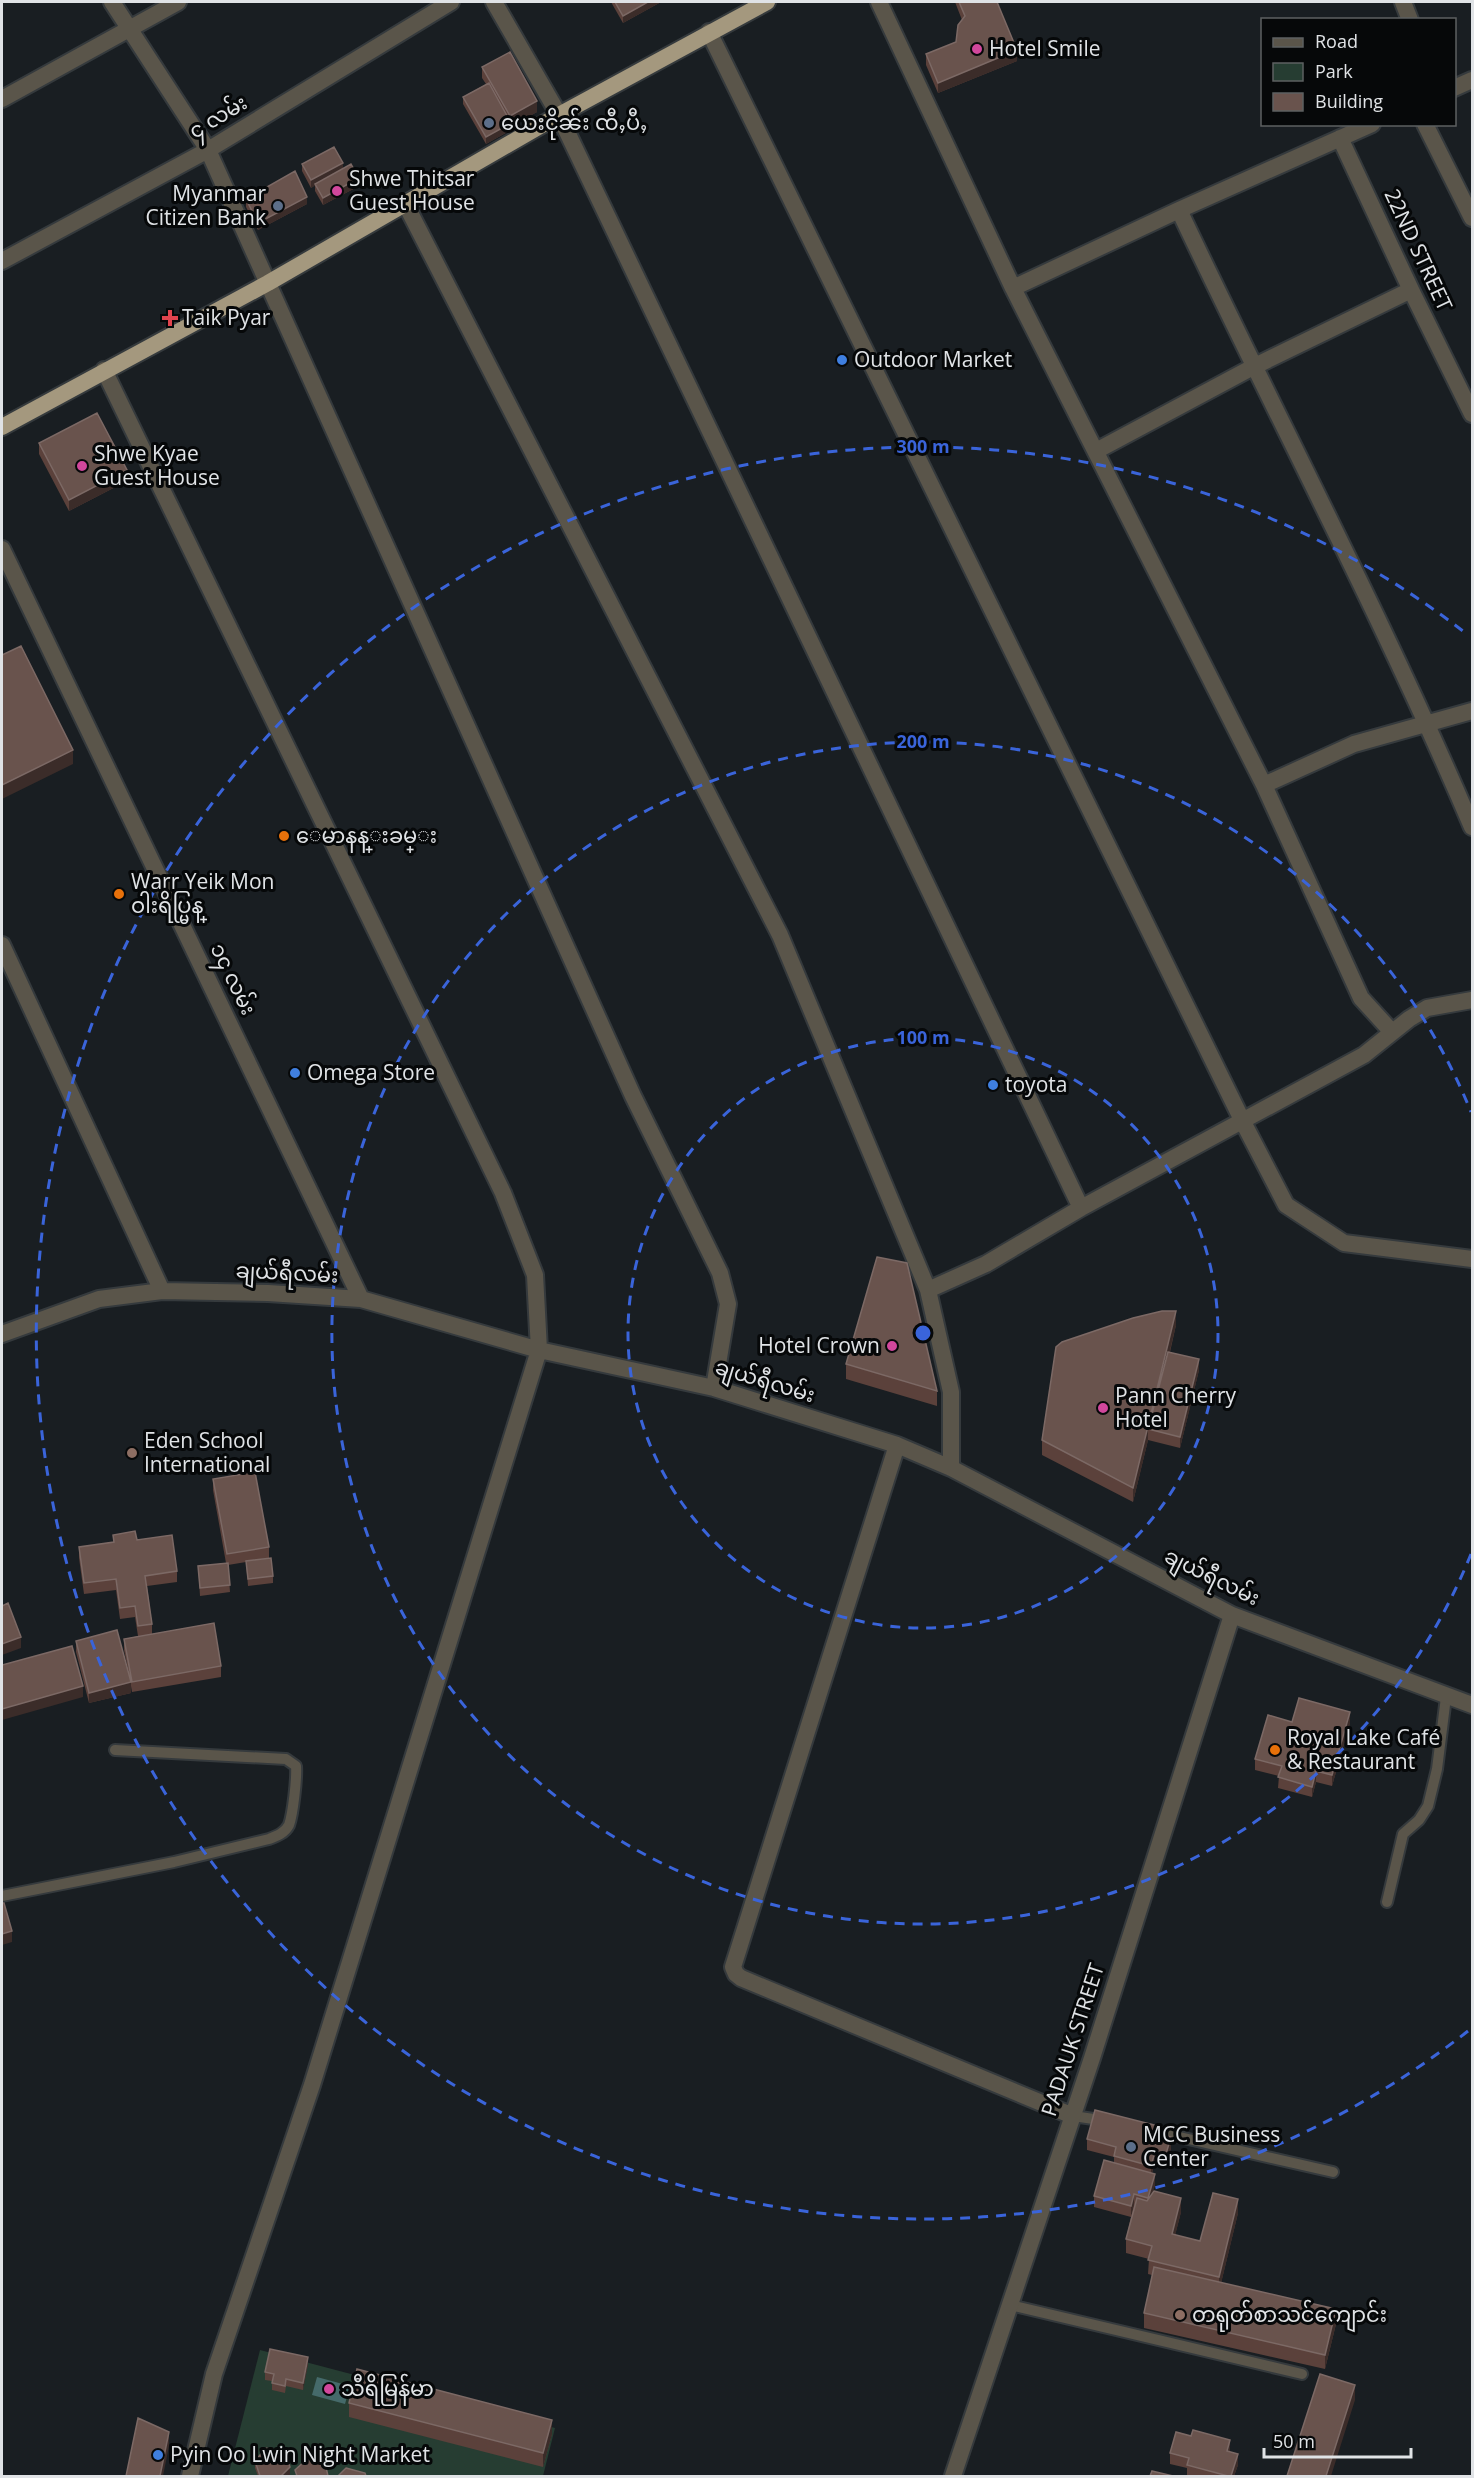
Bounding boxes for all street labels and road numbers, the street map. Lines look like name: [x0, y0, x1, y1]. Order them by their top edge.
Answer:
street label: ၄ လမ်း: [183, 87, 254, 148]
street label: 22ND STREET: [1378, 184, 1460, 315]
street label: ၁၄ လမ်း: [201, 938, 264, 1021]
street label: ချယ်ရီလမ်း: [235, 1254, 339, 1294]
street label: ချယ်ရီလမ်း: [711, 1351, 819, 1413]
street label: ချယ်ရီလမ်း: [1158, 1540, 1265, 1616]
street label: PADAUK STREET: [1034, 1959, 1110, 2120]

